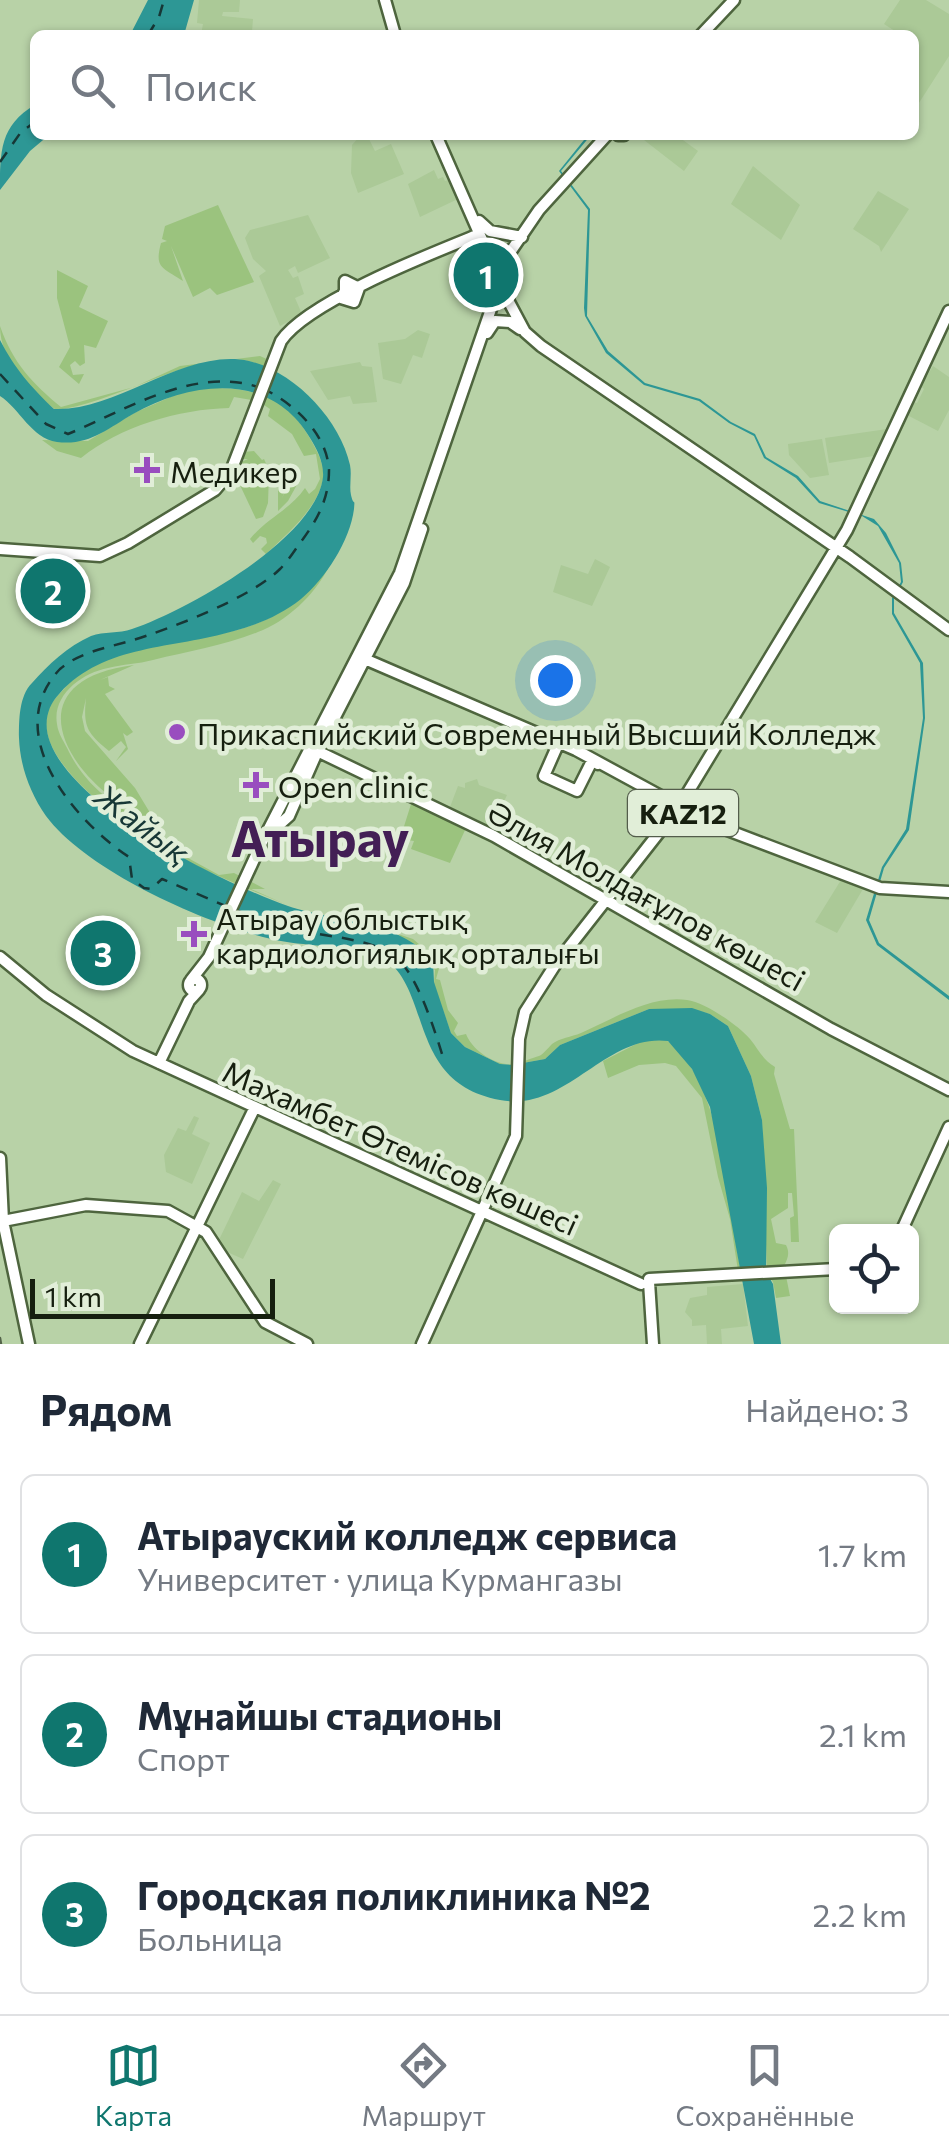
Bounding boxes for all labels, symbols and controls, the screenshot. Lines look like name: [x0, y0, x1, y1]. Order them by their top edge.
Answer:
search box: [30, 30, 919, 140]
icon: search: [65, 58, 120, 113]
text: Поиск: [145, 62, 257, 109]
pin: 1: [454, 238, 518, 312]
place label: Медикер: [170, 452, 298, 489]
marker: Медикер: [134, 457, 160, 483]
pin: 2: [20, 554, 86, 628]
your location: [530, 655, 581, 706]
place label: Прикаспийский Современный Высший Колледж: [197, 714, 877, 751]
marker: Прикаспийский Современный Высший Колледж: [166, 721, 188, 743]
place label: Open clinic: [278, 767, 429, 804]
marker: Open clinic: [243, 772, 269, 798]
water label: Жайық: [87, 774, 199, 872]
road number: KAZ12: [628, 790, 738, 836]
street label: Әлия Молдағұлов көшесі: [482, 792, 812, 998]
district label: Атырау: [231, 806, 409, 867]
place label: Атырау облыстық кардиологиялық орталығы: [216, 899, 600, 970]
pin: 3: [70, 916, 136, 990]
marker: Атырау облыстық кардиологиялық орталығы: [181, 921, 207, 947]
street label: Махамбет Өтемісов көшесі: [218, 1052, 584, 1242]
map controls: [829, 1224, 919, 1314]
button: locate: [829, 1224, 919, 1314]
scale bar: [30, 1274, 275, 1318]
text: 1 km: [45, 1279, 102, 1313]
text: Рядом: [40, 1383, 172, 1435]
text: Найдено: 3: [745, 1389, 909, 1429]
text: Атырауский колледж сервиса: [137, 1511, 677, 1558]
text: 1: [67, 1534, 82, 1574]
text: 1.7 km: [818, 1534, 907, 1574]
text: Университет · улица Курмангазы: [137, 1558, 623, 1598]
text: Мұнайшы стадионы: [137, 1691, 502, 1738]
text: 2: [65, 1714, 84, 1754]
text: 2.1 km: [819, 1714, 907, 1754]
text: Спорт: [137, 1738, 230, 1778]
text: Городская поликлиника №2: [137, 1871, 651, 1918]
text: 3: [65, 1894, 84, 1934]
text: 2.2 km: [813, 1894, 907, 1934]
text: Больница: [137, 1918, 283, 1958]
tab: Карта: [95, 2038, 172, 2132]
tab: Маршрут: [362, 2038, 486, 2132]
tab: Сохранённые: [675, 2038, 854, 2132]

